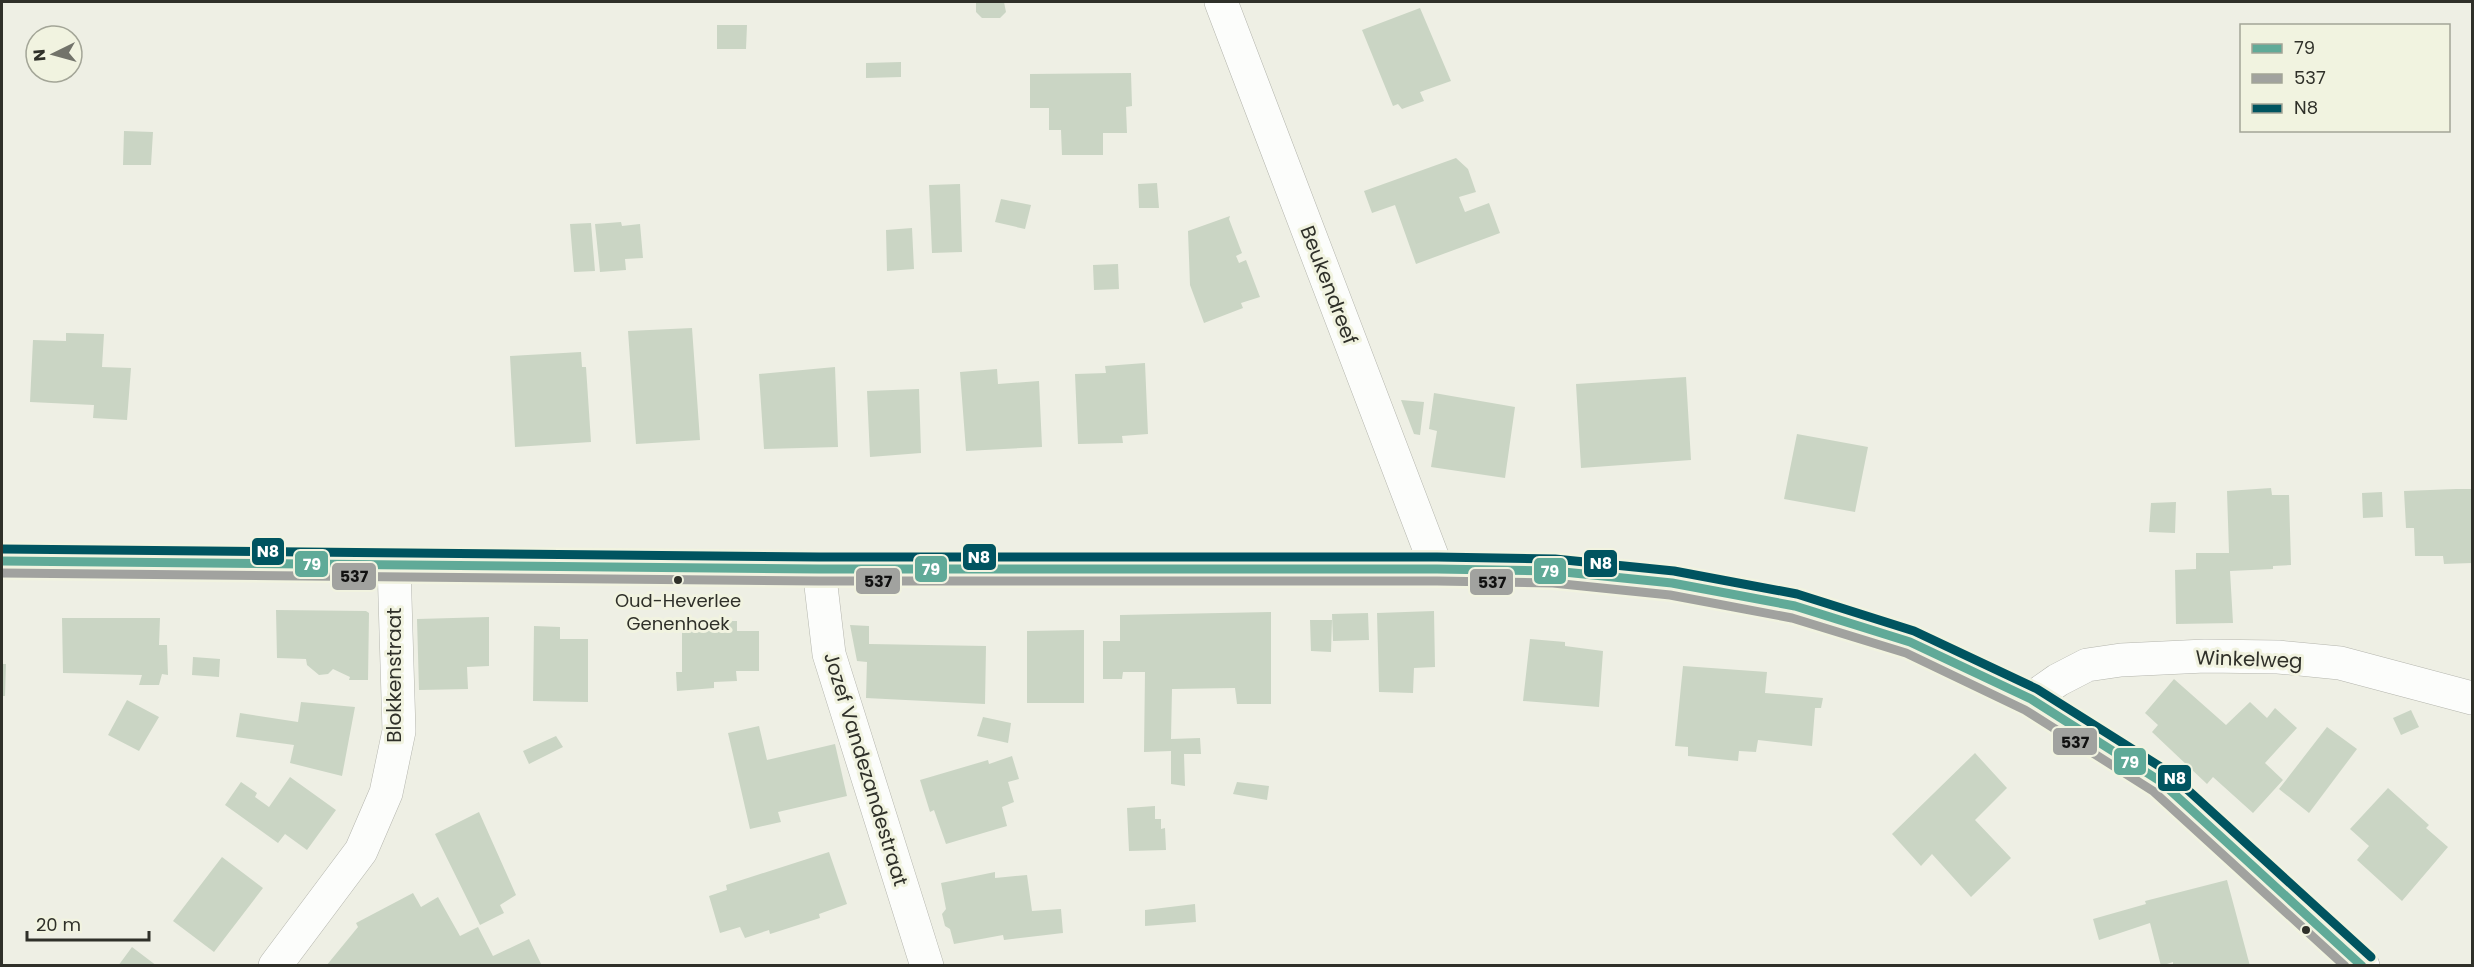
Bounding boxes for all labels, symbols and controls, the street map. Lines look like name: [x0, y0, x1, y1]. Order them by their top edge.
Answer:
north arrow: [24, 24, 84, 84]
legend: [2240, 24, 2450, 132]
text: 79: [2294, 35, 2315, 60]
text: N: [28, 48, 52, 62]
text: 537: [2294, 65, 2326, 90]
text: N8: [2294, 95, 2318, 120]
street label: Beukendreef: [1293, 221, 1365, 349]
line badge: N8: [251, 537, 285, 566]
text: N8: [257, 540, 279, 563]
line badge: N8: [962, 543, 997, 571]
text: N8: [968, 546, 990, 569]
line badge: N8: [1583, 549, 1618, 578]
line badge: 79: [294, 550, 329, 578]
text: N8: [1590, 552, 1612, 575]
text: 79: [303, 553, 321, 576]
line badge: 79: [914, 555, 948, 583]
line badge: 79: [1533, 557, 1567, 585]
text: 79: [922, 558, 940, 581]
text: 79: [1541, 560, 1559, 583]
line badge: 537: [331, 562, 377, 591]
text: 537: [340, 565, 369, 588]
line badge: 537: [855, 567, 901, 595]
line badge: 537: [1469, 568, 1514, 596]
text: 537: [864, 570, 893, 593]
text: 537: [1478, 571, 1507, 594]
marker: Oud-Heverlee Genenhoek: [672, 574, 684, 586]
place label: Oud-Heverlee Genenhoek: [615, 588, 741, 636]
street label: Blokkenstraat: [380, 607, 408, 743]
street label: Winkelweg: [2195, 643, 2303, 675]
street label: Jozef Vandezandestraat: [817, 649, 915, 889]
line badge: 537: [2052, 727, 2098, 756]
text: 537: [2061, 731, 2090, 754]
line badge: 79: [2113, 747, 2147, 776]
text: 79: [2121, 751, 2139, 774]
line badge: N8: [2157, 764, 2192, 792]
text: N8: [2164, 767, 2186, 790]
scale bar: [27, 904, 148, 942]
text: 20 m: [36, 912, 81, 937]
unlabelled marker: [2300, 924, 2312, 936]

